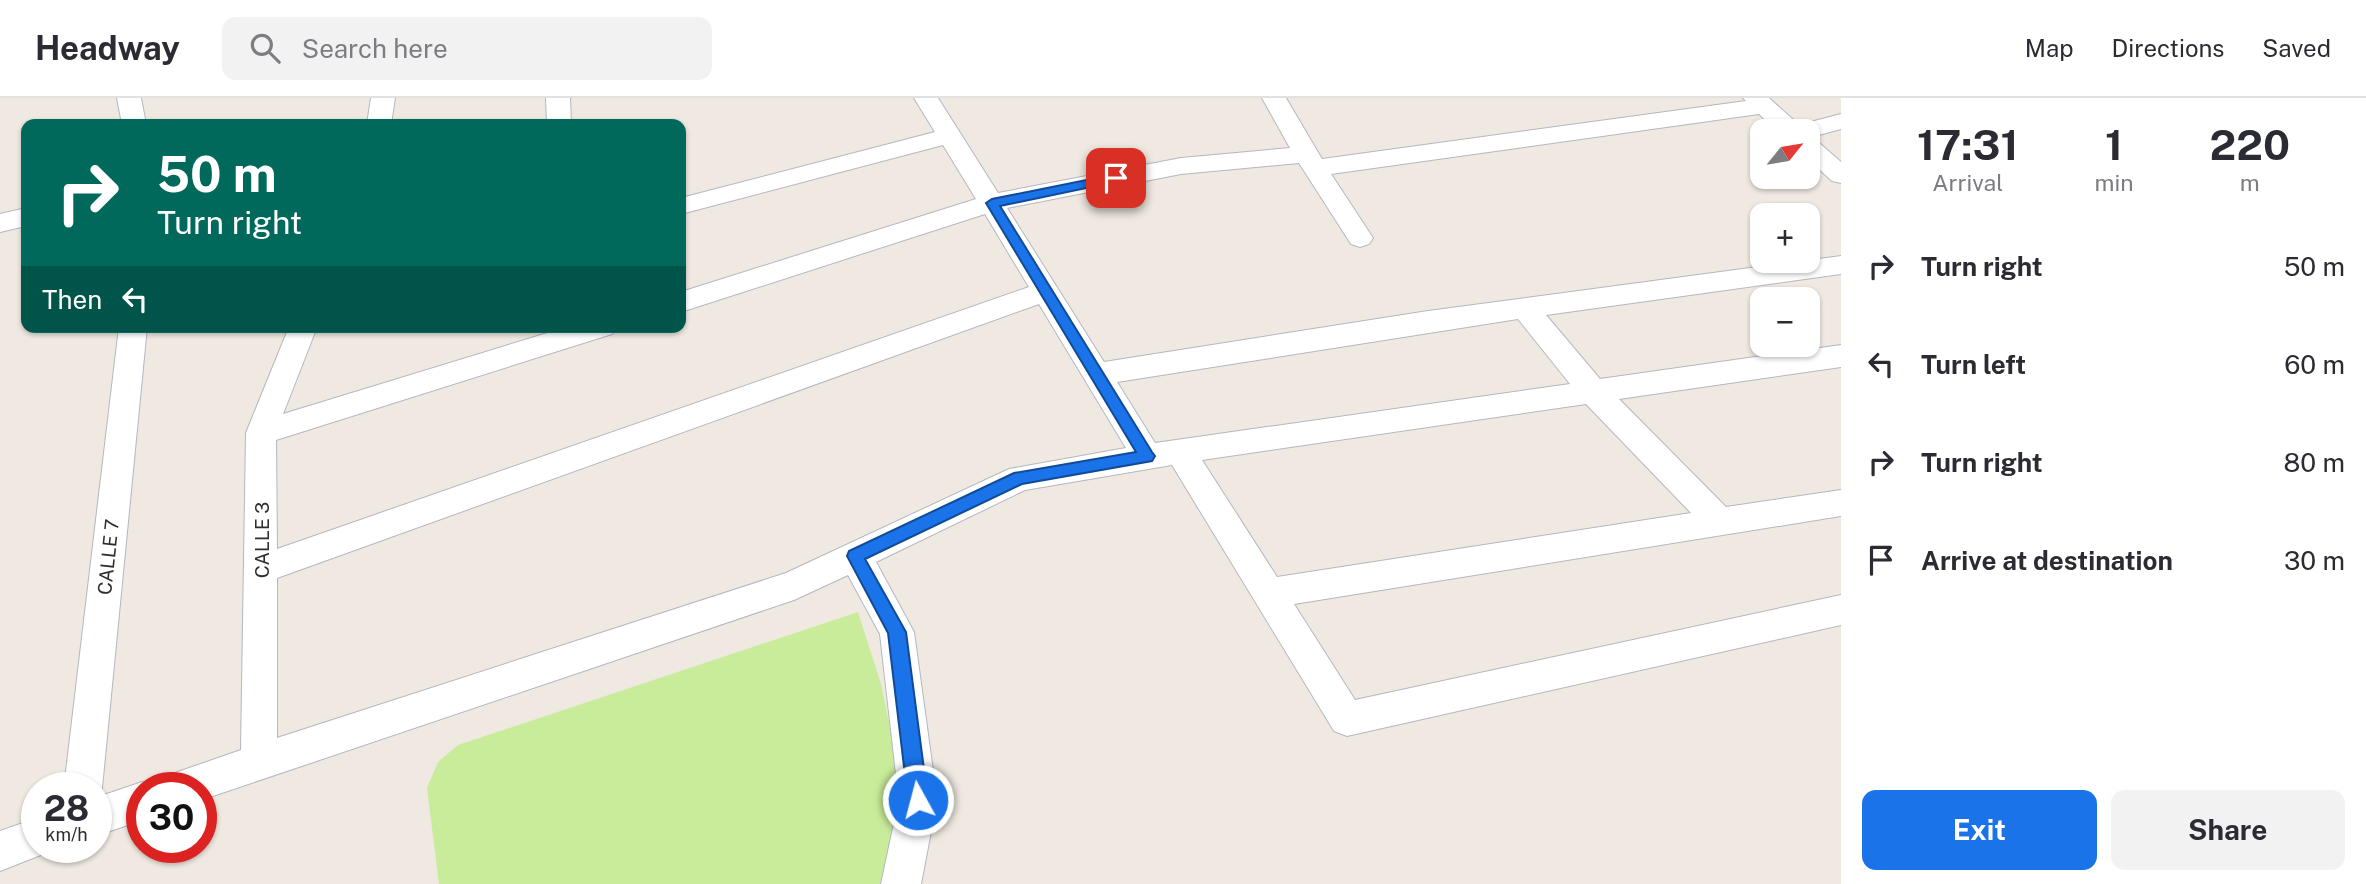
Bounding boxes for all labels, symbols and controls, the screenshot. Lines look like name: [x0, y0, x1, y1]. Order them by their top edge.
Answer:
search box: [222, 17, 712, 80]
text: Headway: [35, 29, 180, 67]
icon: search: [246, 29, 284, 67]
text: Search here: [302, 33, 448, 64]
text: Map: [2025, 34, 2074, 62]
text: Directions: [2112, 34, 2224, 62]
text: Saved: [2262, 34, 2331, 62]
north arrow: [1750, 119, 1820, 189]
map controls: [1750, 119, 1820, 357]
text: 17:31: [1917, 120, 2019, 169]
text: 1: [2105, 120, 2123, 169]
text: 220: [2210, 120, 2290, 169]
text: 50 m: [157, 145, 277, 203]
icon: right: [42, 147, 133, 238]
pin: [1086, 148, 1146, 208]
icon: arrive: [1097, 159, 1135, 197]
text: Arrival: [1932, 169, 2003, 196]
text: min: [2095, 169, 2134, 196]
text: m: [2240, 169, 2260, 196]
button: +: [1750, 203, 1820, 273]
text: Turn right: [157, 204, 302, 241]
icon: right: [1862, 247, 1900, 285]
text: Turn right: [1921, 251, 2043, 282]
text: 50 m: [2284, 251, 2345, 282]
icon: left: [116, 280, 154, 318]
text: Then: [42, 284, 102, 315]
button: −: [1750, 287, 1820, 357]
icon: left: [1862, 345, 1900, 383]
text: Turn left: [1921, 349, 2026, 380]
text: 60 m: [2284, 349, 2345, 380]
icon: right: [1862, 443, 1900, 481]
text: Turn right: [1921, 447, 2043, 478]
text: 80 m: [2284, 447, 2345, 478]
street label: CALLE 3: [251, 502, 273, 578]
street label: CALLE 7: [93, 518, 123, 596]
icon: arrive: [1862, 541, 1900, 579]
text: Arrive at destination: [1921, 545, 2173, 576]
text: 30 m: [2284, 545, 2345, 576]
position arrow: [881, 763, 955, 837]
speed limit sign: 30: [126, 772, 217, 863]
text: 28: [44, 788, 89, 829]
button: Exit: [1862, 790, 2097, 870]
button: Share: [2111, 790, 2345, 870]
text: km/h: [45, 824, 88, 845]

